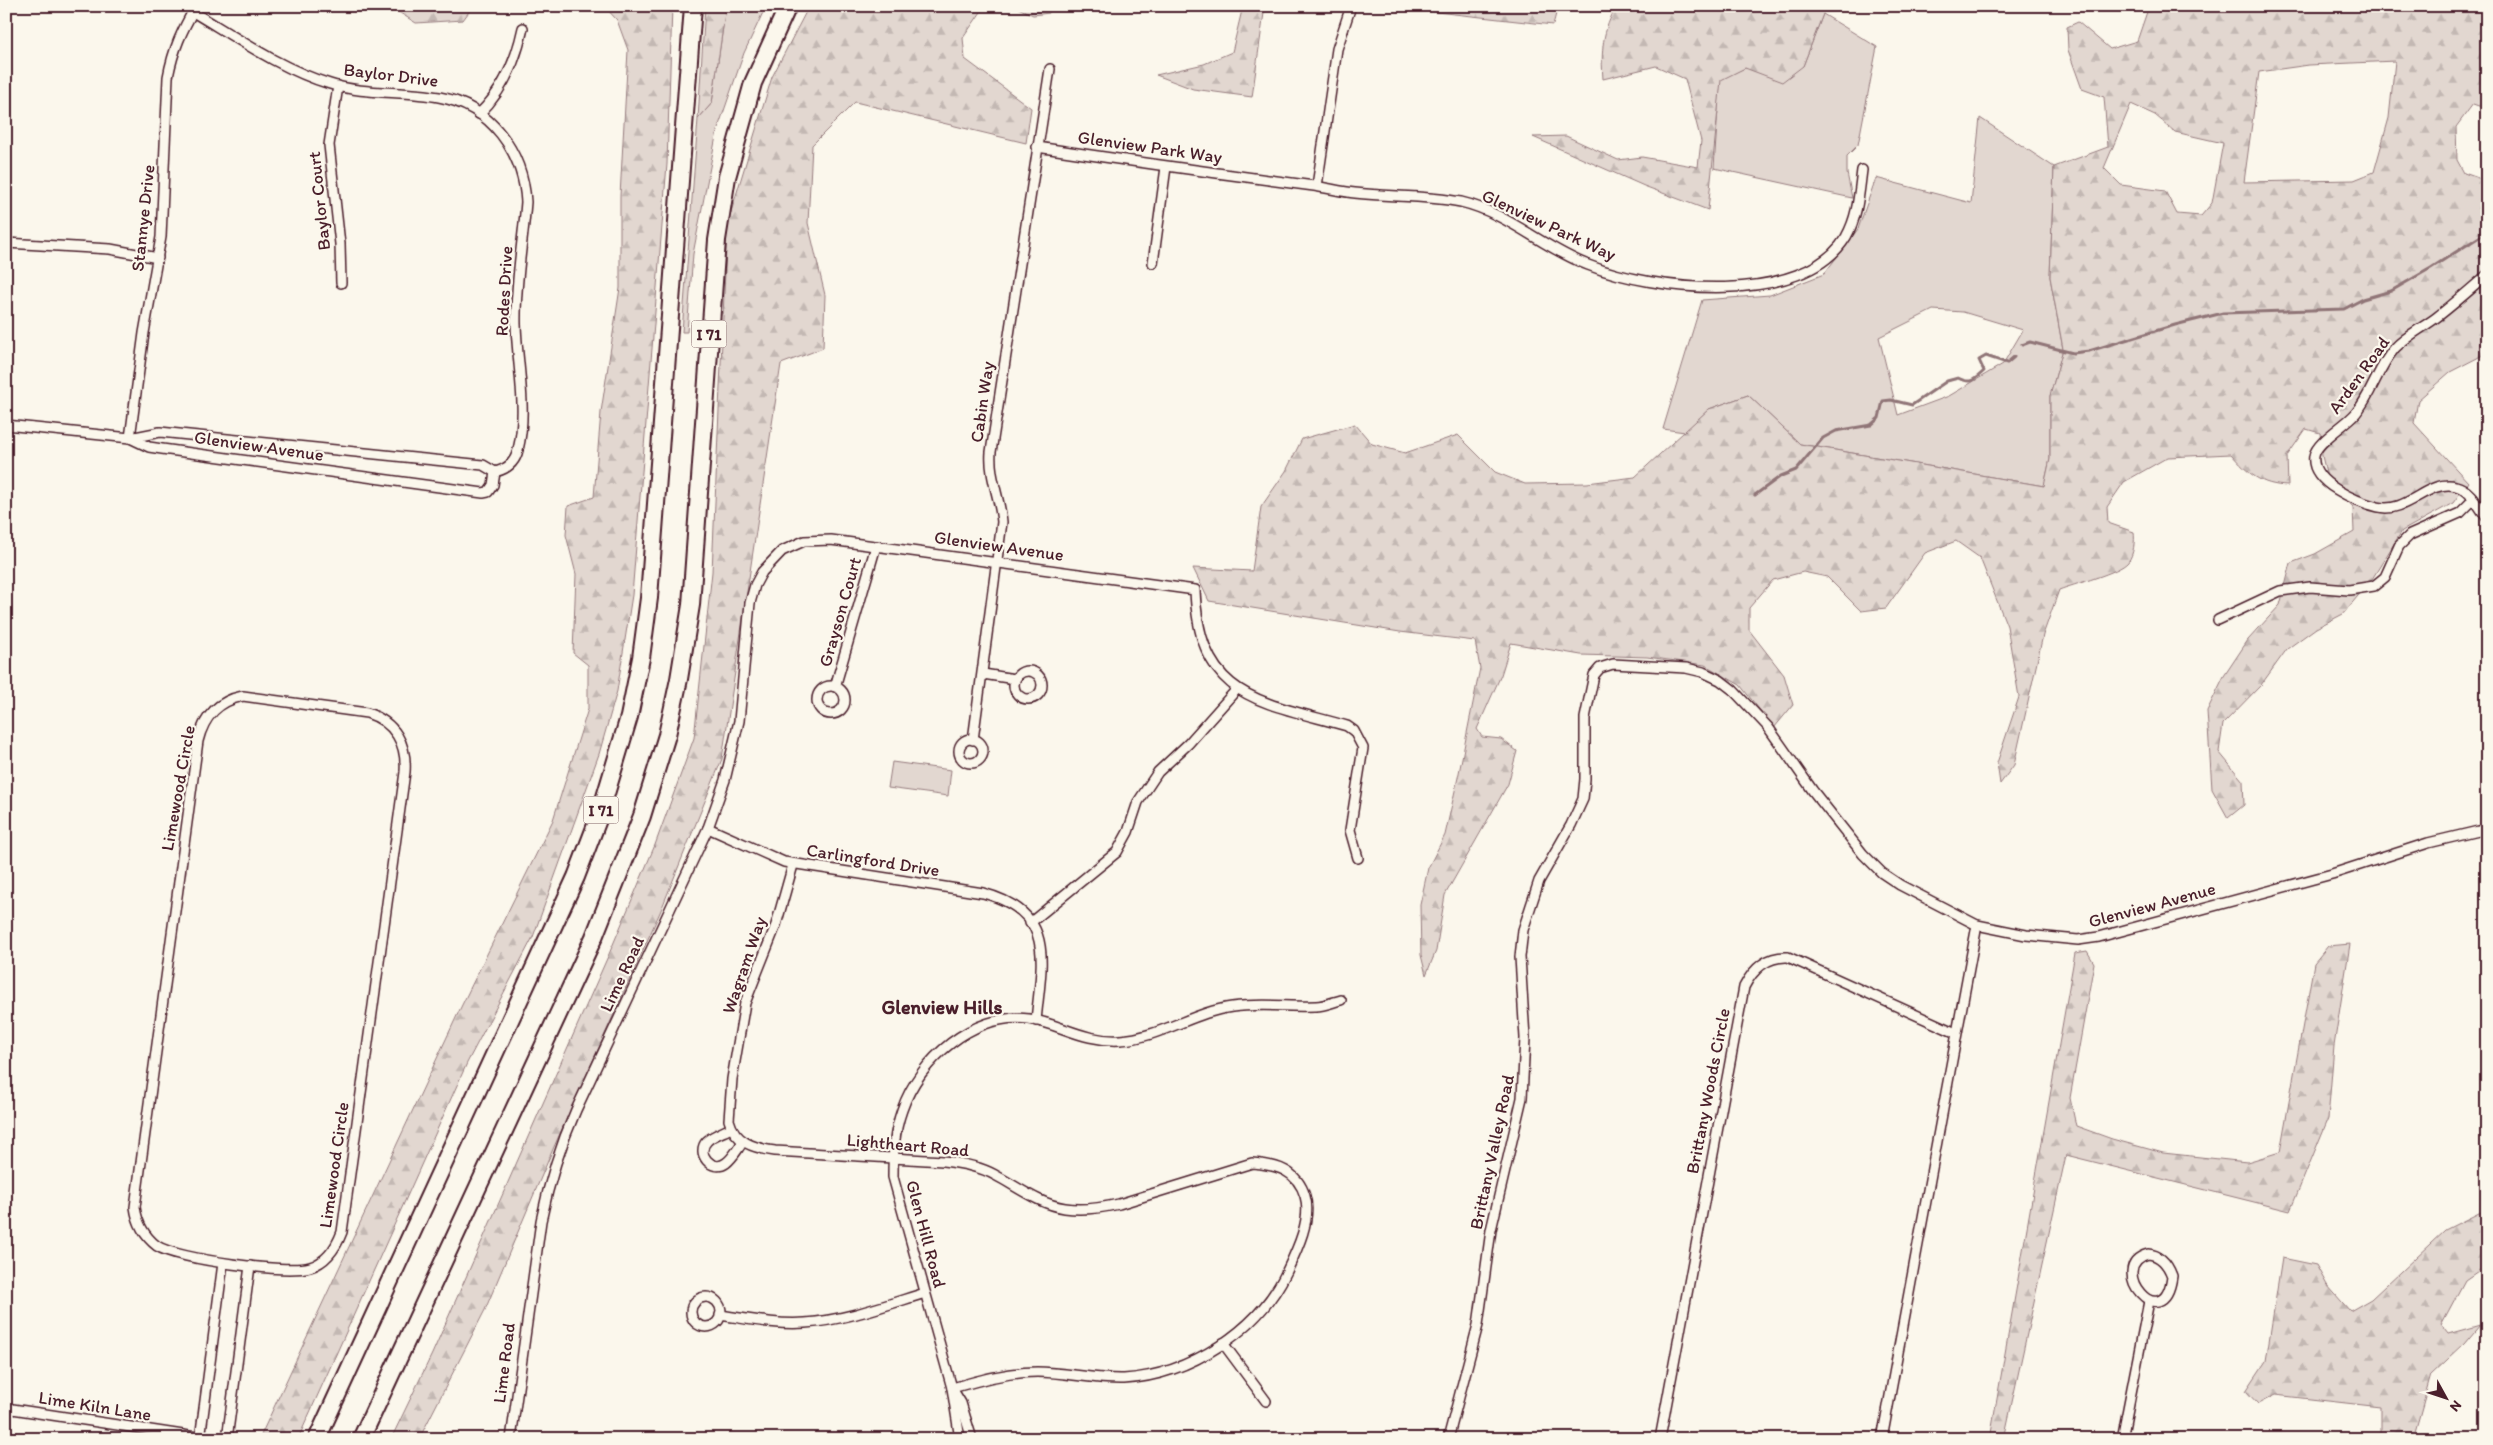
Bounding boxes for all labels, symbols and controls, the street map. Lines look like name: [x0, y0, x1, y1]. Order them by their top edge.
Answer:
street label: Baylor Drive: [342, 58, 440, 92]
street label: Glenview Park Way: [1076, 126, 1224, 168]
street label: Baylor Court: [303, 150, 335, 252]
street label: Stannye Drive: [126, 163, 160, 273]
street label: Glenview Park Way: [1478, 184, 1620, 266]
street label: Rodes Drive: [491, 245, 517, 337]
road number: I 71: [692, 320, 726, 348]
street label: Arden Road: [2324, 332, 2395, 418]
street label: Cabin Way: [965, 359, 999, 444]
street label: Glenview Avenue: [193, 426, 325, 466]
street label: Glenview Avenue: [933, 526, 1065, 566]
street label: Grayson Court: [814, 554, 866, 669]
street label: Limewood Circle: [156, 723, 200, 853]
road number: I 71: [584, 796, 618, 824]
street label: Carlingford Drive: [805, 839, 941, 881]
street label: Glenview Avenue: [2086, 877, 2218, 933]
street label: Wagram Way: [717, 913, 771, 1017]
street label: Lime Road: [595, 932, 649, 1015]
district label: Glenview Hills: [882, 995, 1003, 1019]
street label: Brittany Woods Circle: [1681, 1006, 1735, 1176]
street label: Brittany Valley Road: [1465, 1072, 1519, 1231]
street label: Limewood Circle: [314, 1101, 354, 1229]
street label: Lightheart Road: [846, 1129, 970, 1161]
street label: Glen Hill Road: [901, 1178, 951, 1290]
street label: Lime Road: [488, 1321, 520, 1404]
north arrow: [2420, 1372, 2470, 1422]
street label: Lime Kiln Lane: [37, 1386, 153, 1426]
text: N: [2446, 1397, 2465, 1415]

